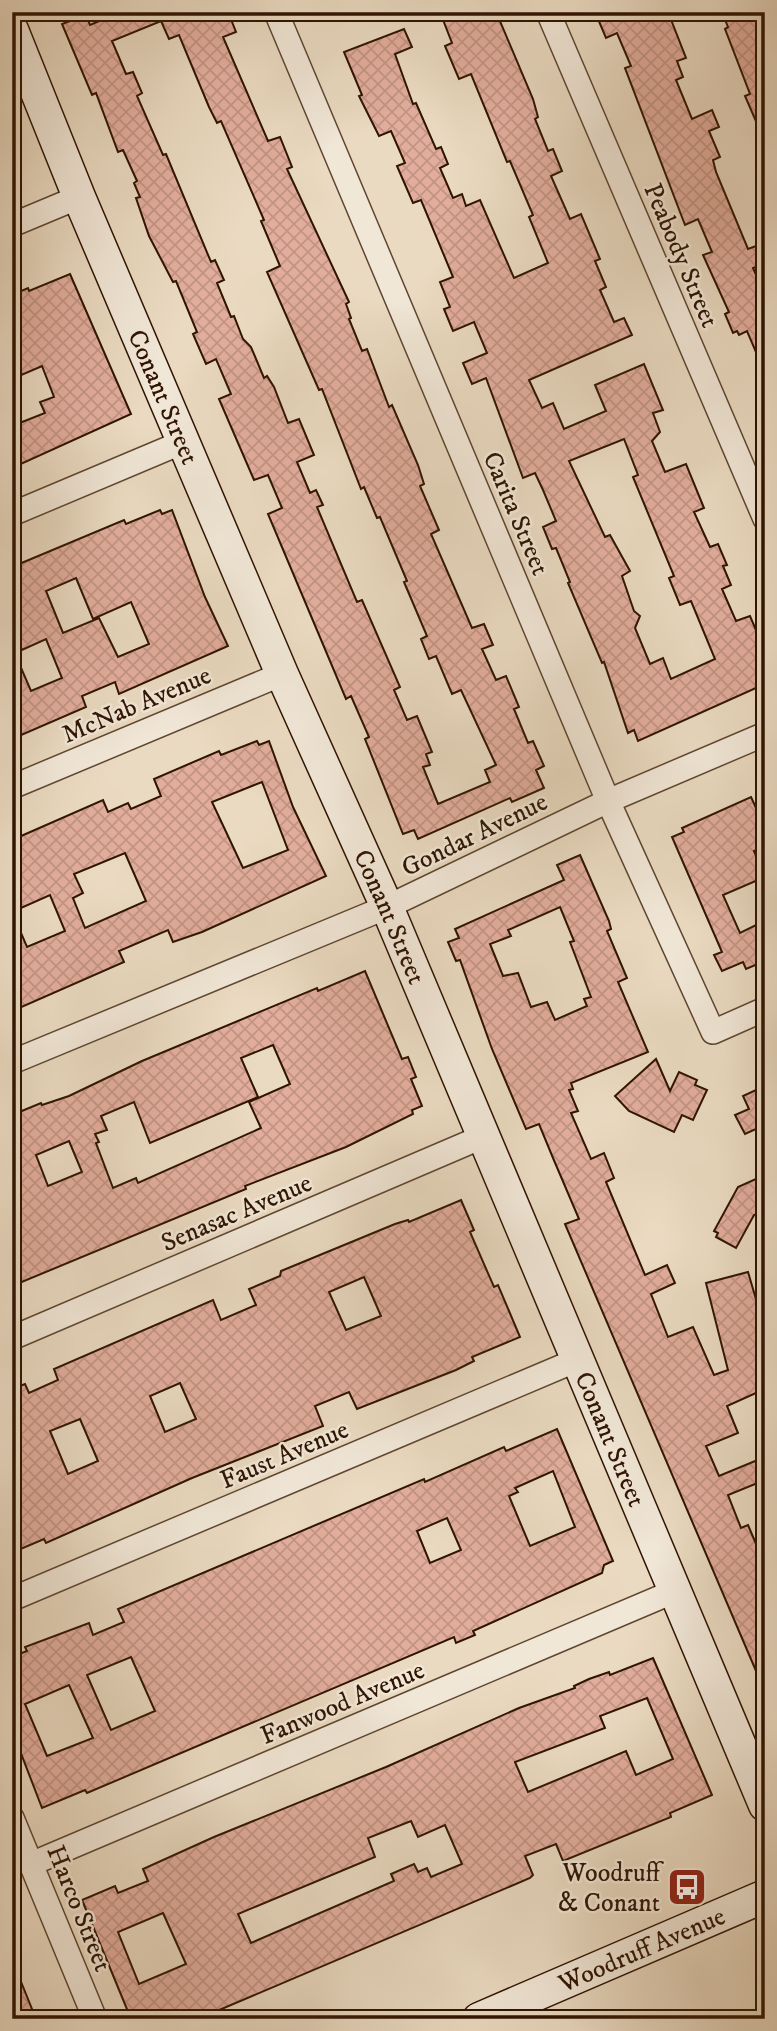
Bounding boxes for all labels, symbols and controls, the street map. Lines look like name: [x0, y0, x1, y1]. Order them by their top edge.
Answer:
street label: Peabody Street: [635, 178, 726, 333]
street label: Conant Street: [119, 325, 206, 470]
street label: Carita Street: [475, 447, 556, 580]
street label: McNab Avenue: [57, 659, 216, 752]
street label: Gondar Avenue: [396, 786, 553, 885]
street label: Conant Street: [345, 845, 433, 989]
street label: Senasac Avenue: [156, 1167, 317, 1260]
street label: Conant Street: [566, 1367, 653, 1512]
street label: Faust Avenue: [215, 1414, 354, 1497]
street label: Fanwood Avenue: [256, 1654, 430, 1753]
street label: Harco Street: [38, 1841, 119, 1977]
place label: Woodruff & Conant: [558, 1857, 665, 1920]
bus stop icon: Woodruff & Conant: [666, 1866, 708, 1908]
street label: Woodruff Avenue: [553, 1900, 731, 2001]

